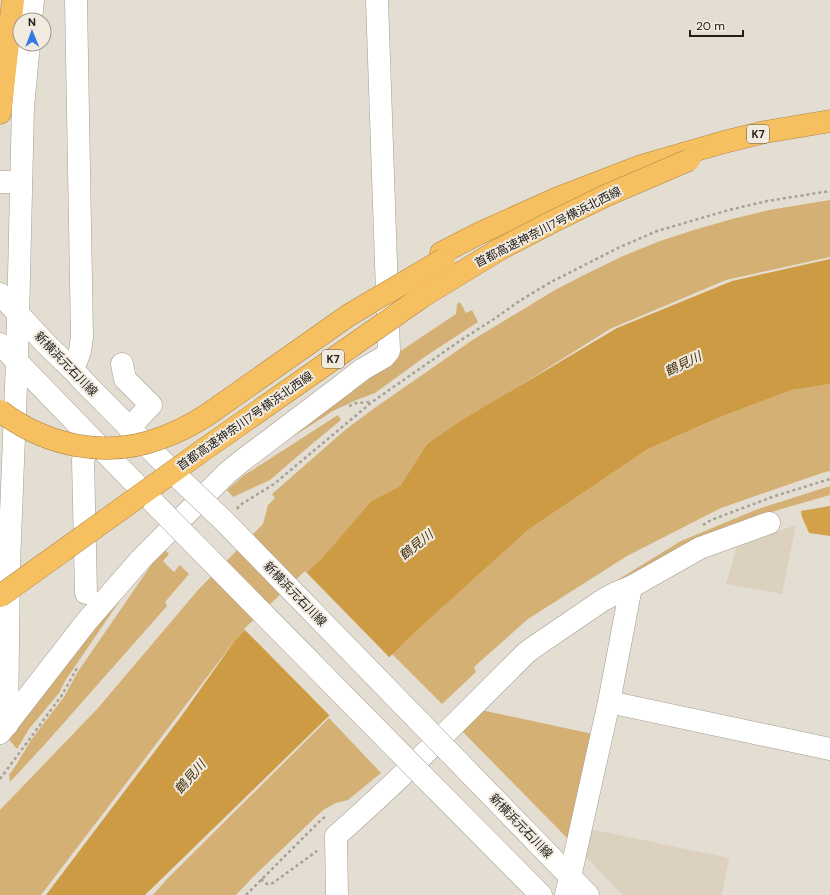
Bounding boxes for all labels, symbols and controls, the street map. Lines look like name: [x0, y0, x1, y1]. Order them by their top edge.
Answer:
north arrow: [12, 12, 52, 52]
scale bar: [690, 12, 743, 38]
text: N: [28, 15, 36, 29]
text: 20 m: [696, 18, 725, 34]
road number: K7: [747, 125, 769, 143]
street label: 首都高速神奈川7号横浜北西線: [472, 183, 624, 271]
street label: 新横浜元石川線: [31, 328, 101, 400]
water label: 鶴見川: [662, 347, 706, 380]
road number: K7: [322, 350, 344, 368]
street label: 首都高速神奈川7号横浜北西線: [174, 368, 316, 474]
water label: 鶴見川: [395, 525, 438, 564]
street label: 新横浜元石川線: [260, 558, 330, 630]
water label: 鶴見川: [171, 755, 211, 797]
street label: 新横浜元石川線: [486, 790, 556, 862]

